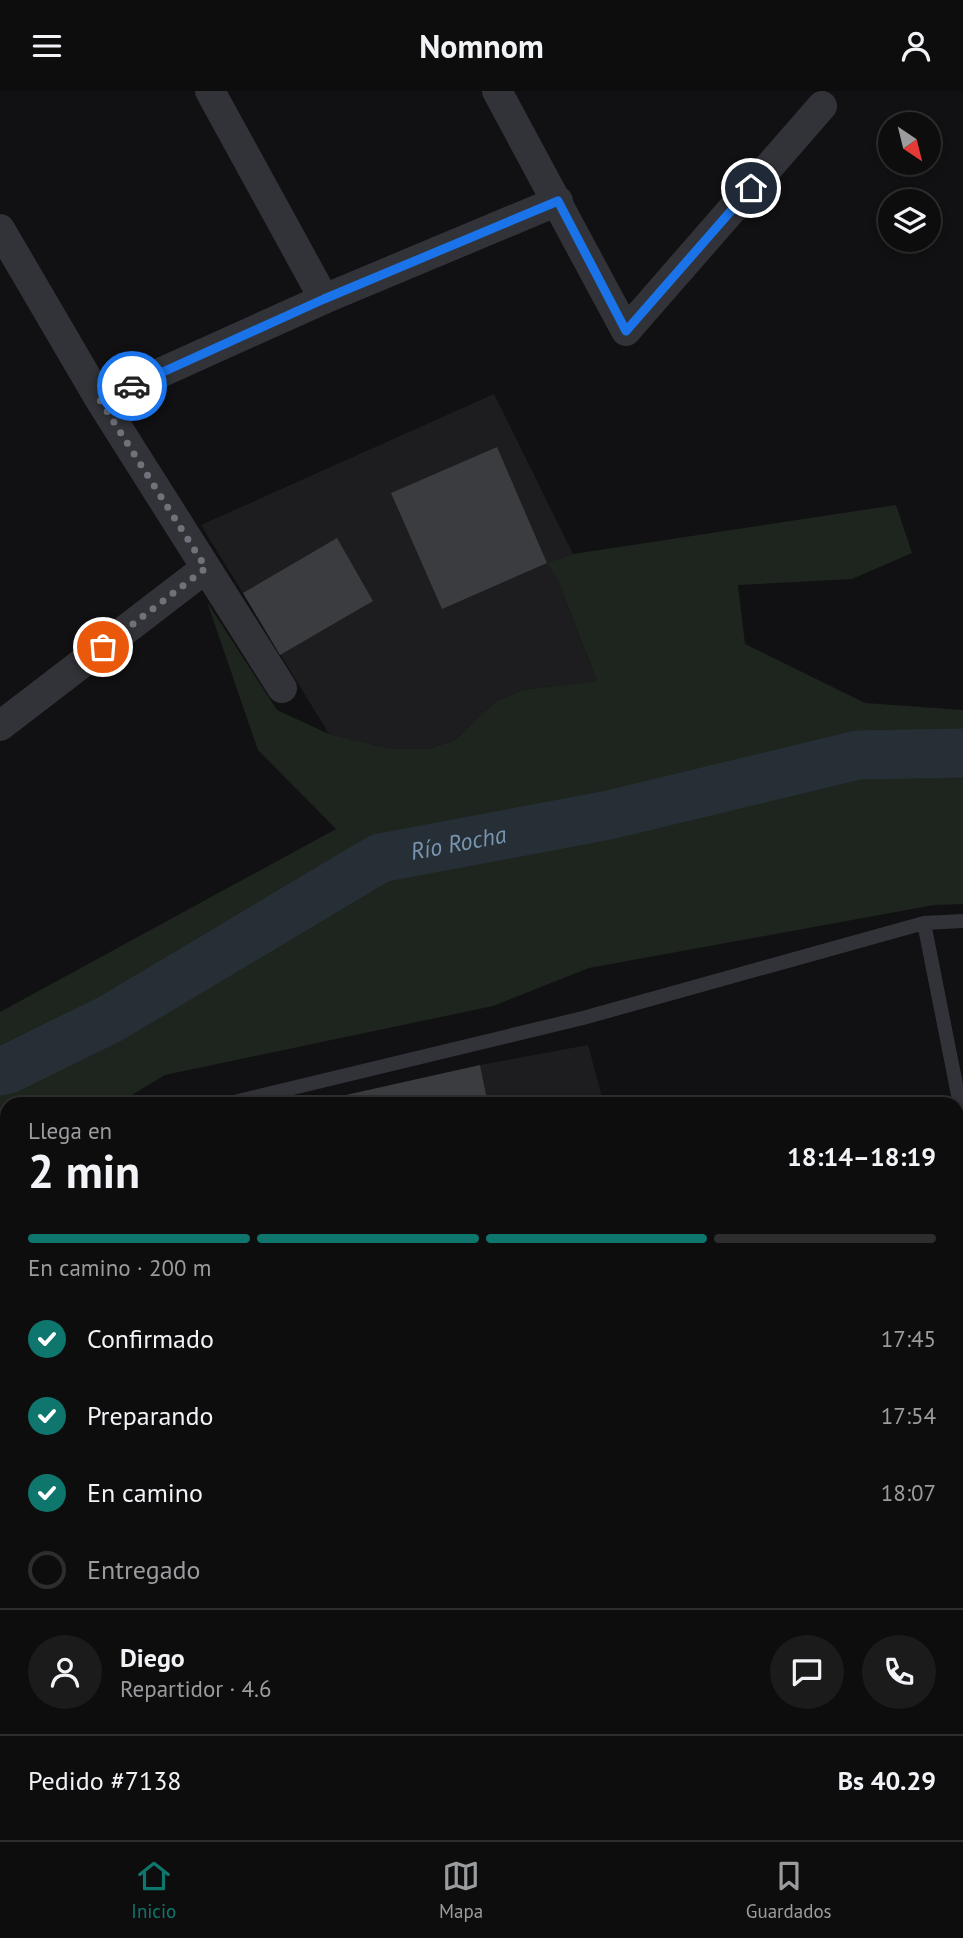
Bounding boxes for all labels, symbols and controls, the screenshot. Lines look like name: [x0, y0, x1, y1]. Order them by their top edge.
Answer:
text: Nomnom: [419, 25, 544, 67]
icon: menu: [28, 27, 66, 65]
icon: person: [897, 27, 935, 65]
north arrow: [878, 112, 942, 175]
map controls: [878, 112, 941, 252]
pin: [721, 158, 781, 218]
icon: home: [732, 169, 770, 207]
button: layers: [878, 189, 941, 252]
courier: [97, 351, 167, 421]
icon: car: [113, 367, 151, 405]
pin: [73, 617, 133, 677]
icon: bag: [84, 628, 122, 666]
water label: Río Rocha: [408, 819, 509, 867]
text: Llega en: [28, 1116, 112, 1145]
text: 18:14–18:19: [787, 1140, 936, 1173]
text: 2 min: [28, 1141, 140, 1201]
text: En camino · 200 m: [28, 1253, 211, 1282]
icon: check: [28, 1320, 66, 1358]
text: Confirmado: [87, 1322, 214, 1355]
text: 17:45: [881, 1324, 936, 1353]
icon: check: [28, 1397, 66, 1435]
text: Preparando: [87, 1399, 214, 1432]
text: 17:54: [881, 1401, 936, 1430]
icon: check: [28, 1474, 66, 1512]
text: En camino: [87, 1476, 203, 1509]
text: 18:07: [881, 1478, 936, 1507]
text: Entregado: [87, 1553, 201, 1586]
button: person: [28, 1635, 102, 1709]
button: chat: [770, 1635, 844, 1709]
button: phone: [862, 1635, 936, 1709]
text: Diego: [120, 1641, 185, 1674]
text: Repartidor · 4.6: [120, 1674, 272, 1703]
text: Pedido #7138: [28, 1764, 181, 1797]
text: Bs 40.29: [838, 1764, 936, 1797]
tab: Inicio: [131, 1857, 176, 1923]
tab: Mapa: [439, 1857, 483, 1923]
tab: Guardados: [746, 1857, 832, 1923]

